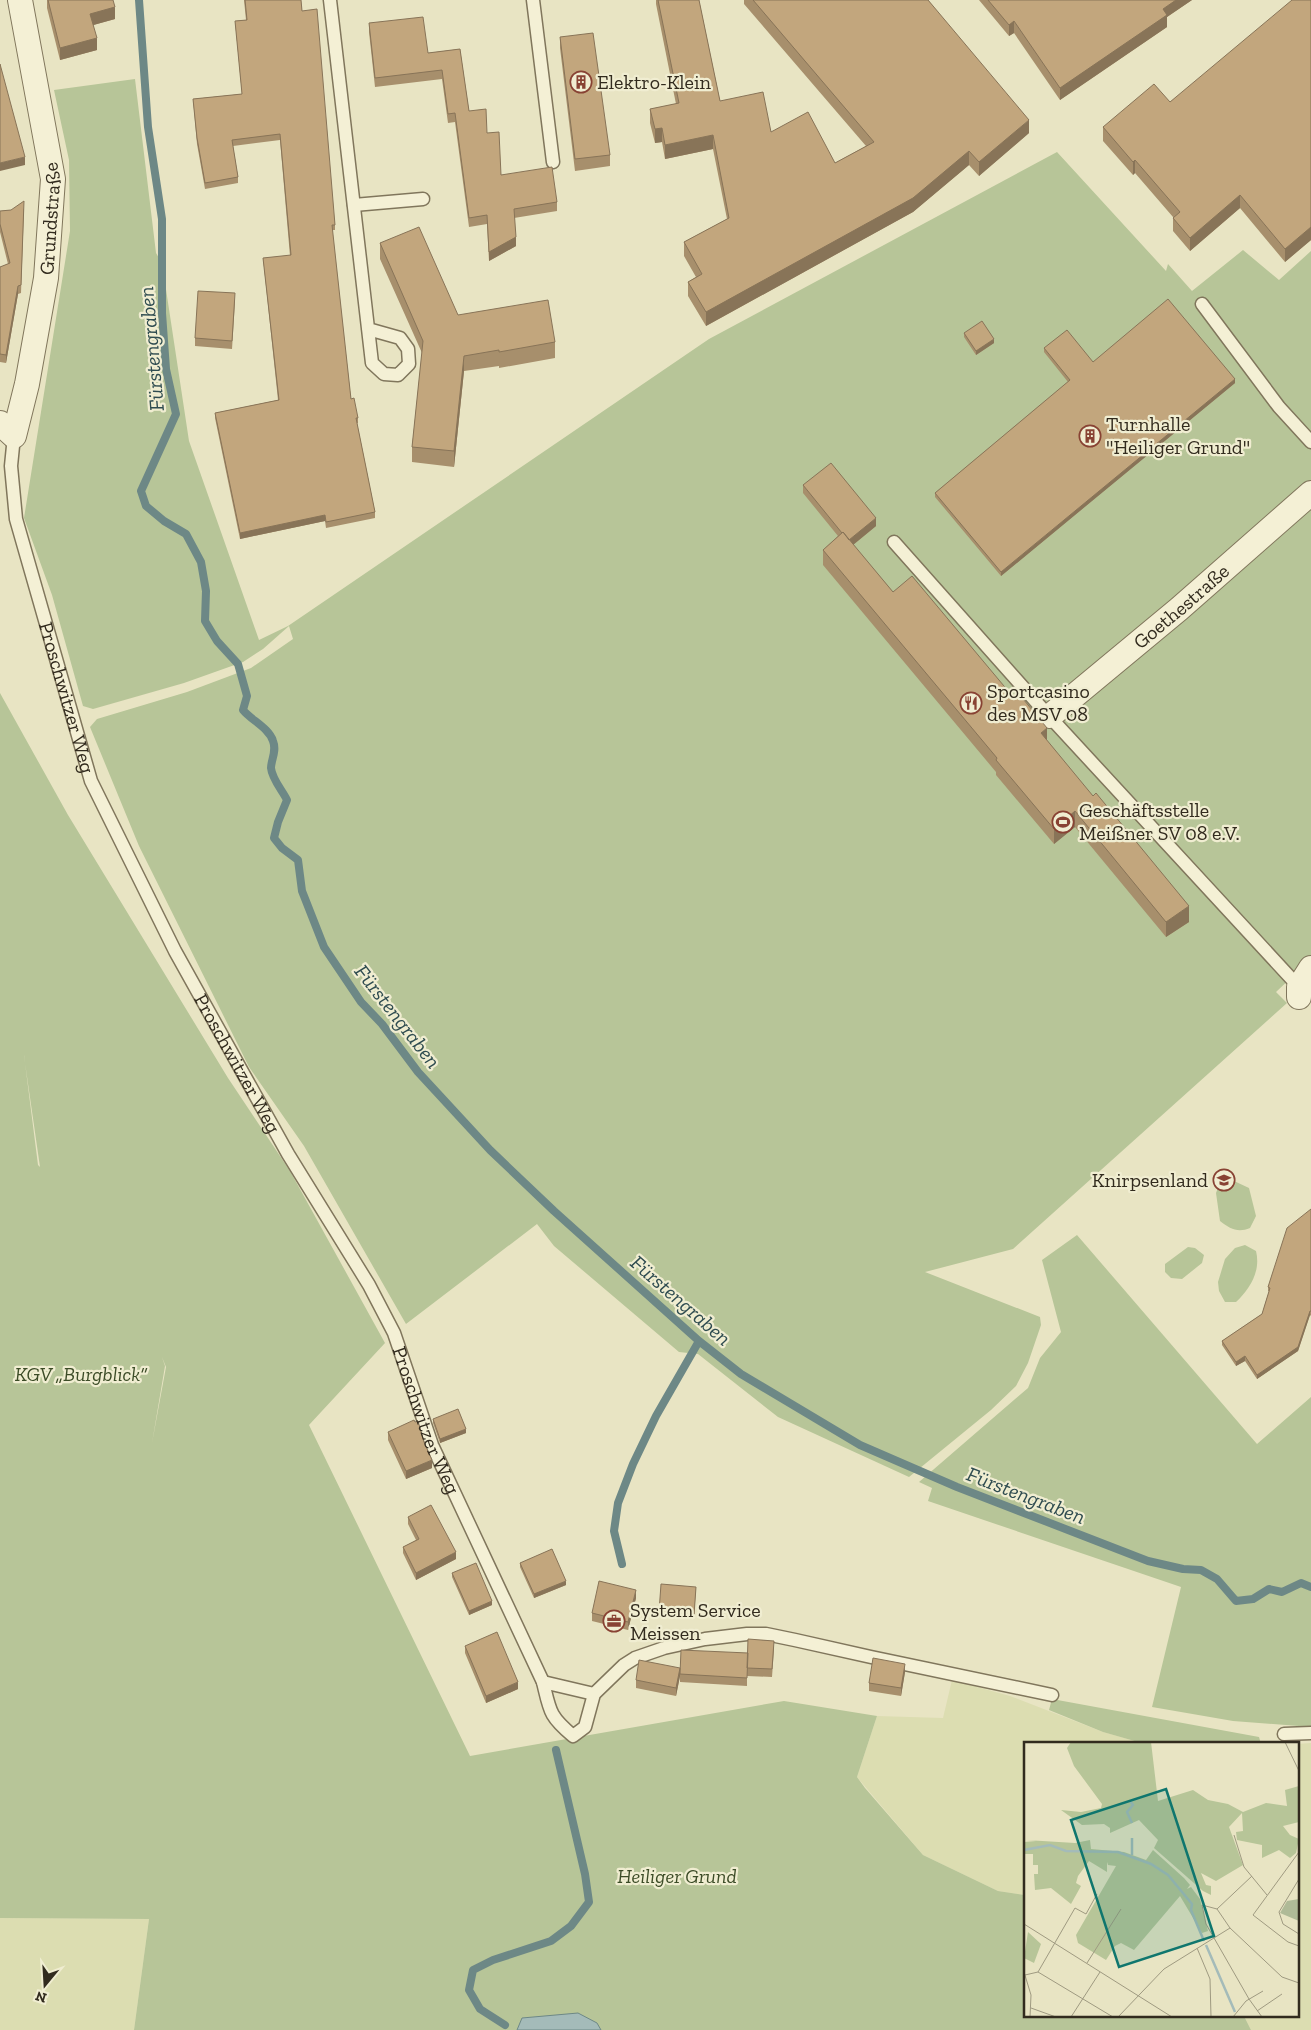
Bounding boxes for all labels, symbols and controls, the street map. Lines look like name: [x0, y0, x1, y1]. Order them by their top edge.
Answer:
building icon: Elektro-Klein: [569, 70, 593, 94]
place label: Elektro-Klein: [597, 70, 712, 94]
street label: Grundstraße: [34, 160, 66, 276]
water label: Fürstengraben: [133, 286, 169, 412]
place label: Turnhalle "Heiliger Grund": [1106, 412, 1250, 459]
building icon: Turnhalle "Heiliger Grund": [1078, 424, 1102, 448]
street label: Goethestraße: [1128, 559, 1234, 654]
street label: Proschwitzer Weg: [34, 619, 100, 776]
place label: Sportcasino des MSV 08: [987, 679, 1090, 726]
restaurant icon: Sportcasino des MSV 08: [959, 691, 983, 715]
place label: Geschäftsstelle Meißner SV 08 e.V.: [1079, 798, 1240, 845]
sports icon: Geschäftsstelle Meißner SV 08 e.V.: [1051, 810, 1075, 834]
water label: Fürstengraben: [350, 959, 446, 1073]
street label: Proschwitzer Weg: [189, 989, 286, 1137]
place label: Knirpsenland: [1092, 1168, 1208, 1192]
school or university icon: Knirpsenland: [1212, 1168, 1236, 1192]
water label: Fürstengraben: [626, 1250, 736, 1350]
street label: Proschwitzer Weg: [387, 1343, 465, 1498]
park label: KGV „Burgblick“: [15, 1362, 148, 1386]
water label: Fürstengraben: [963, 1461, 1089, 1529]
place label: System Service Meissen: [630, 1598, 761, 1645]
office icon: System Service Meissen: [602, 1609, 626, 1633]
inset map: [1024, 1742, 1298, 2018]
park label: Heiliger Grund: [617, 1864, 737, 1888]
north arrow: [20, 1960, 70, 2010]
text: N: [33, 1987, 49, 2007]

